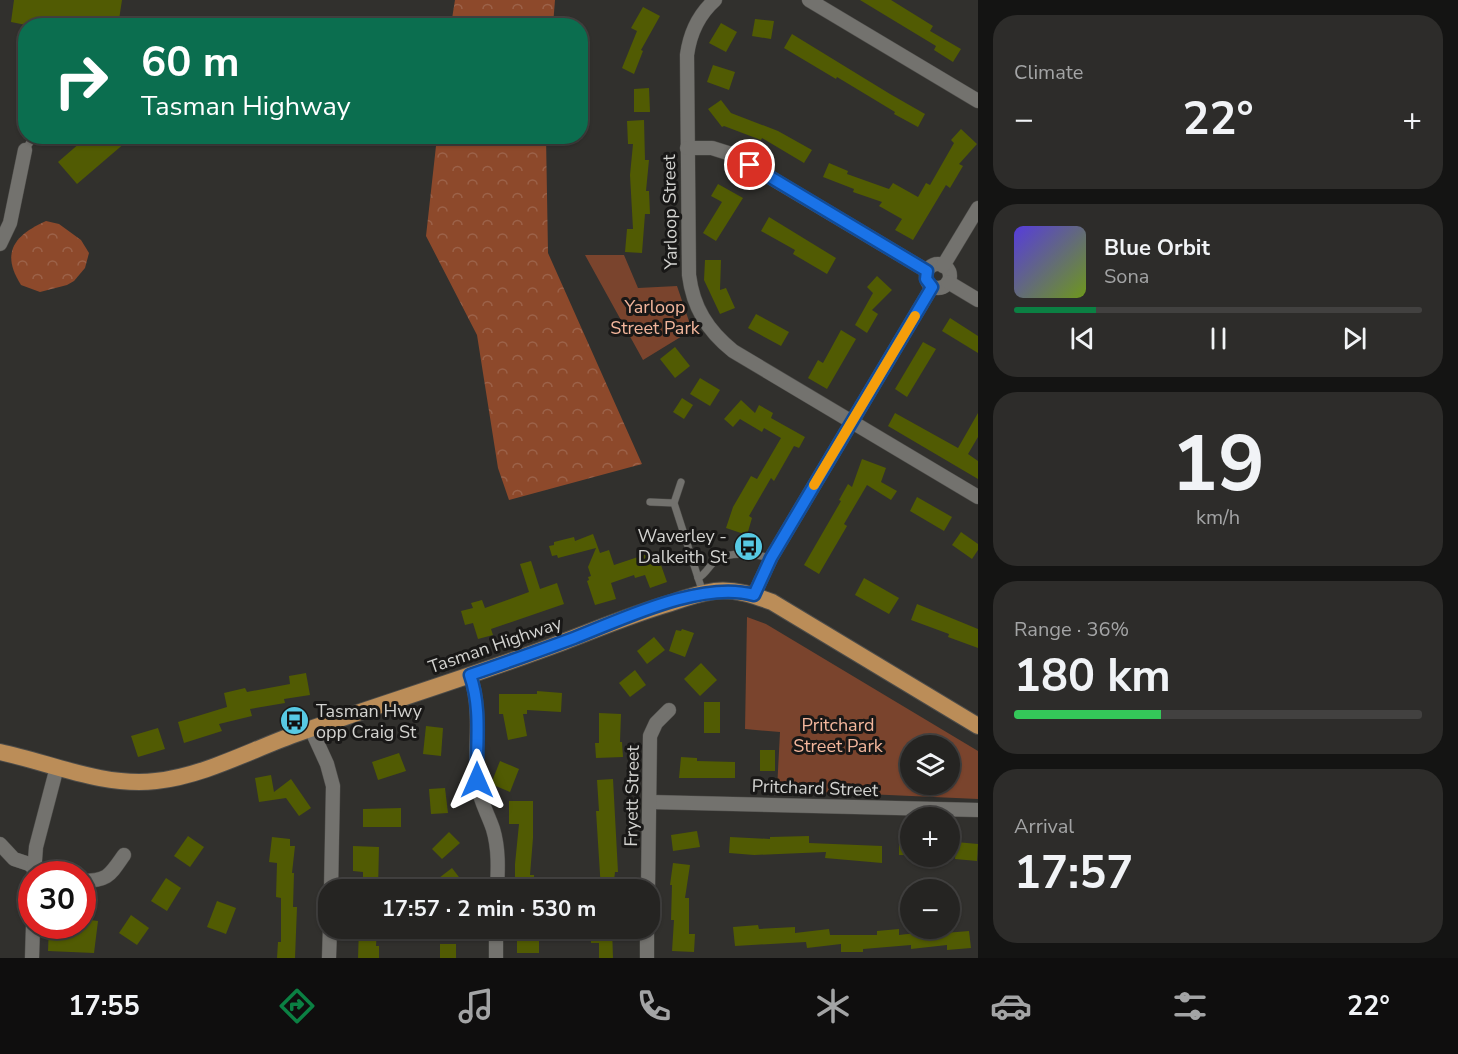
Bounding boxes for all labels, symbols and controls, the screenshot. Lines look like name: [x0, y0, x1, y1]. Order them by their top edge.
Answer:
text: 60 m: [141, 34, 240, 91]
icon: right: [42, 42, 120, 120]
text: Climate: [1014, 59, 1083, 86]
text: Tasman Highway: [141, 88, 351, 125]
text: 22°: [1182, 89, 1254, 150]
text: −: [1014, 97, 1034, 142]
text: +: [1402, 97, 1422, 142]
pin: [724, 139, 775, 190]
icon: arrive: [733, 148, 766, 181]
street label: Yarloop Street: [657, 154, 683, 271]
text: Blue Orbit: [1104, 233, 1210, 263]
text: Sona: [1104, 263, 1149, 290]
park label: Yarloop Street Park: [610, 295, 701, 340]
icon: previous: [1066, 322, 1099, 355]
icon: pause: [1202, 322, 1235, 355]
icon: next: [1338, 322, 1371, 355]
text: 19: [1171, 411, 1265, 518]
text: km/h: [1196, 504, 1240, 531]
place label: Waverley - Dalkeith St: [637, 524, 728, 569]
bus stop icon: Waverley - Dalkeith St: [732, 530, 764, 562]
street label: Tasman Highway: [425, 611, 566, 679]
text: Range · 36%: [1014, 616, 1129, 643]
text: 180 km: [1014, 646, 1171, 707]
place label: Tasman Hwy opp Craig St: [316, 699, 423, 744]
bus stop icon: Tasman Hwy opp Craig St: [279, 705, 311, 737]
park label: Pritchard Street Park: [793, 713, 884, 758]
map controls: [900, 735, 960, 939]
button: layers: [900, 735, 960, 795]
street label: Fryett Street: [619, 744, 645, 847]
position arrow: [445, 748, 509, 812]
street label: Pritchard Street: [751, 774, 879, 802]
button: +: [900, 807, 960, 867]
text: Arrival: [1014, 813, 1074, 840]
text: 17:57: [1014, 843, 1133, 904]
speed limit sign: 30: [18, 861, 96, 939]
button: −: [900, 879, 960, 939]
text: 17:57 · 2 min · 530 m: [382, 894, 596, 924]
icon: directions: [276, 985, 318, 1027]
icon: music: [455, 985, 497, 1027]
icon: phone: [633, 985, 675, 1027]
icon: climate: [812, 985, 854, 1027]
icon: car: [990, 985, 1032, 1027]
icon: filters: [1169, 985, 1211, 1027]
text: 17:55: [68, 988, 140, 1025]
text: 22°: [1347, 988, 1390, 1025]

